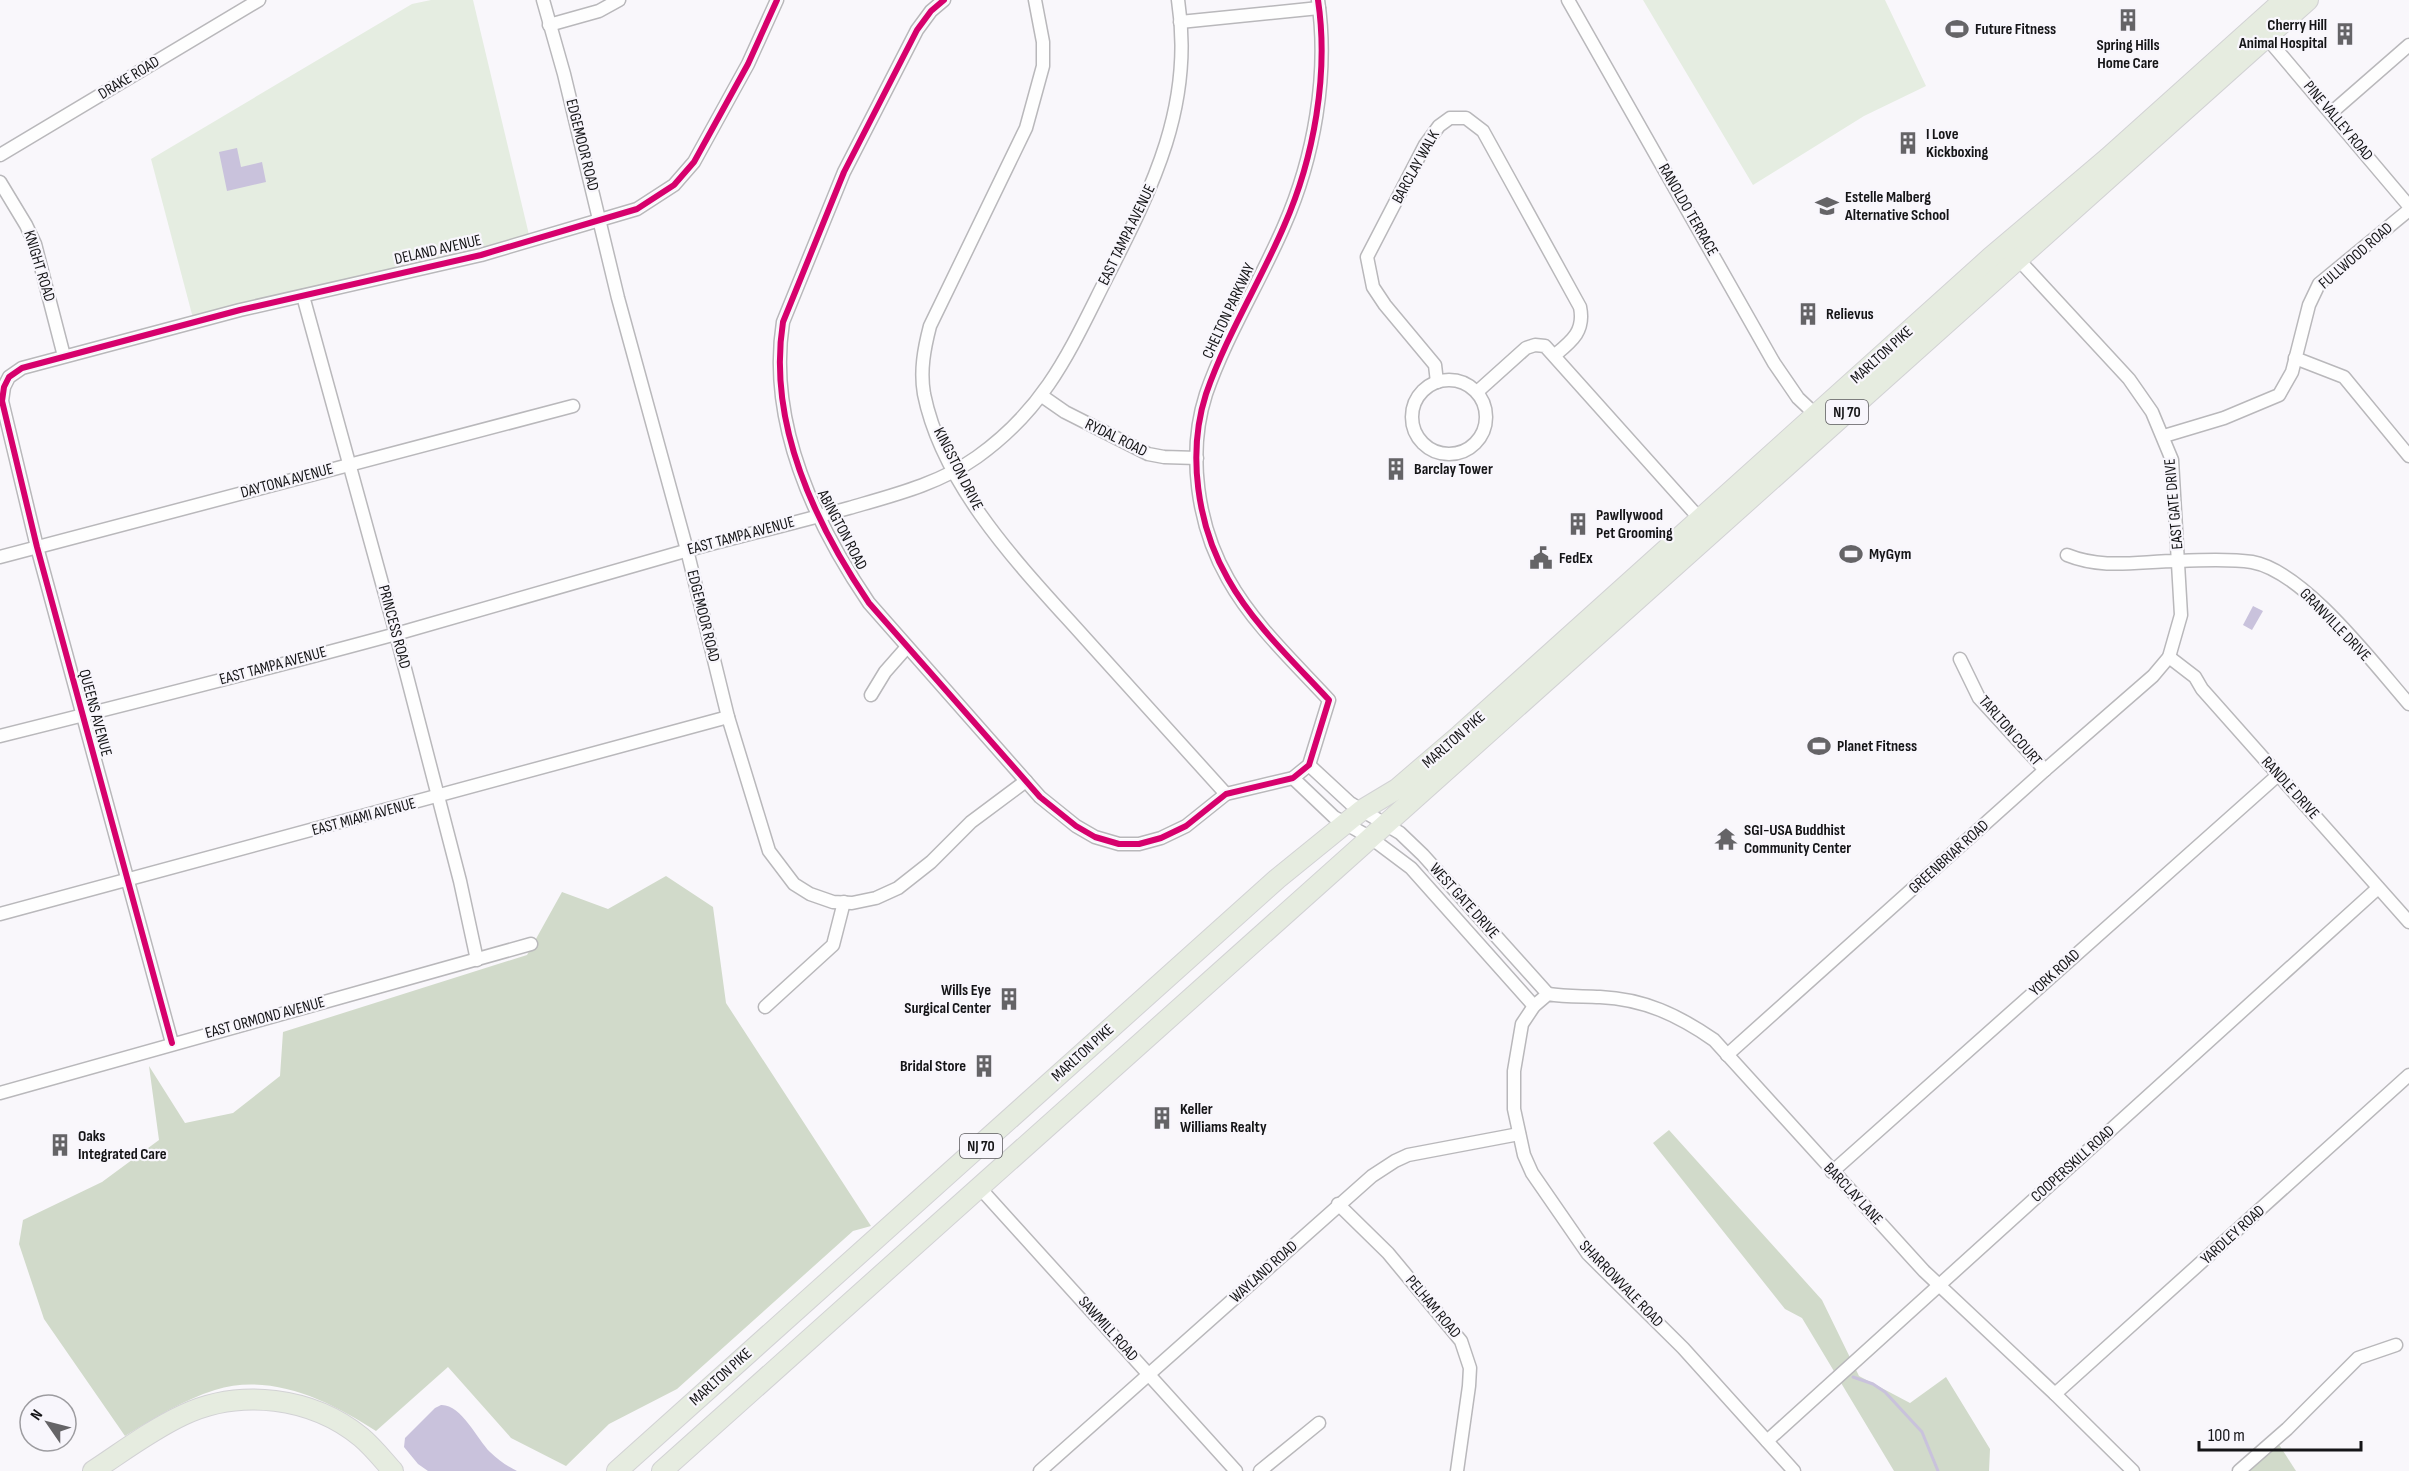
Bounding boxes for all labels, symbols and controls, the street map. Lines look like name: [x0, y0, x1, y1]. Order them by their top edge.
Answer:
building icon: Spring Hills Home Care: [2115, 7, 2141, 33]
sports icon: Future Fitness: [1944, 16, 1970, 42]
place label: Cherry Hill Animal Hospital: [2238, 16, 2327, 53]
place label: Future Fitness: [1975, 20, 2056, 39]
building icon: Cherry Hill Animal Hospital: [2332, 21, 2358, 47]
place label: Spring Hills Home Care: [2096, 36, 2160, 73]
street label: DRAKE ROAD: [95, 52, 163, 104]
street label: PINE VALLEY ROAD: [2299, 77, 2377, 165]
street label: EDGEMOOR ROAD: [561, 97, 603, 193]
place label: I Love Kickboxing: [1926, 125, 1988, 162]
street label: BARCLAY WALK: [1388, 127, 1444, 207]
building icon: I Love Kickboxing: [1895, 130, 1921, 156]
street label: RANOLDO TERRACE: [1654, 161, 1722, 259]
street label: EAST TAMPA AVENUE: [1094, 181, 1160, 289]
place label: Estelle Malberg Alternative School: [1844, 188, 1949, 225]
school or university icon: Estelle Malberg Alternative School: [1814, 193, 1840, 219]
street label: FULLWOOD ROAD: [2315, 219, 2397, 293]
street label: KNIGHT ROAD: [19, 228, 59, 304]
street label: DELAND AVENUE: [393, 231, 483, 269]
street label: CHELTON PARKWAY: [1199, 260, 1260, 362]
building icon: Relievus: [1795, 301, 1821, 327]
place label: Relievus: [1826, 305, 1874, 324]
street label: MARLTON PIKE: [1847, 322, 1917, 388]
road number: NJ 70: [1826, 400, 1868, 424]
street label: RYDAL ROAD: [1082, 415, 1150, 461]
street label: KINGSTON DRIVE: [929, 424, 987, 514]
building icon: Barclay Tower: [1383, 456, 1409, 482]
street label: EAST GATE DRIVE: [2161, 458, 2187, 550]
street label: DAYTONA AVENUE: [239, 460, 335, 502]
place label: Barclay Tower: [1414, 460, 1493, 479]
street label: ABINGTON ROAD: [813, 486, 871, 573]
place label: Pawllywood Pet Grooming: [1596, 506, 1673, 543]
building icon: Pawllywood Pet Grooming: [1565, 511, 1591, 537]
street label: EAST TAMPA AVENUE: [685, 513, 797, 559]
sports icon: MyGym: [1838, 541, 1864, 567]
public building icon: FedEx: [1528, 545, 1554, 571]
place label: MyGym: [1869, 545, 1911, 564]
place label: FedEx: [1559, 549, 1593, 568]
street label: EDGEMOOR ROAD: [682, 568, 724, 664]
street label: PRINCESS ROAD: [374, 583, 414, 671]
street label: GRANVILLE DRIVE: [2296, 585, 2374, 665]
street label: EAST TAMPA AVENUE: [217, 643, 329, 689]
street label: QUEENS AVENUE: [74, 667, 116, 759]
street label: TARLTON COURT: [1974, 692, 2046, 770]
street label: MARLTON PIKE: [1419, 708, 1489, 772]
sports icon: Planet Fitness: [1806, 733, 1832, 759]
place label: Planet Fitness: [1837, 737, 1917, 756]
street label: RANDLE DRIVE: [2257, 753, 2323, 823]
street label: EAST MIAMI AVENUE: [310, 794, 418, 840]
street label: GREENBRIAR ROAD: [1905, 816, 1993, 898]
place label: SGI-USA Buddhist Community Center: [1744, 821, 1851, 858]
temple icon: SGI-USA Buddhist Community Center: [1713, 826, 1739, 852]
street label: WEST GATE DRIVE: [1425, 859, 1503, 943]
street label: YORK ROAD: [2026, 945, 2084, 1001]
place label: Wills Eye Surgical Center: [904, 981, 991, 1018]
building icon: Wills Eye Surgical Center: [996, 986, 1022, 1012]
street label: EAST ORMOND AVENUE: [203, 993, 327, 1043]
street label: MARLTON PIKE: [1048, 1020, 1118, 1086]
building icon: Bridal Store: [971, 1053, 997, 1079]
place label: Bridal Store: [900, 1057, 966, 1076]
place label: Keller Williams Realty: [1180, 1100, 1267, 1137]
building icon: Keller Williams Realty: [1149, 1105, 1175, 1131]
street label: COOPERSKILL ROAD: [2027, 1122, 2119, 1206]
place label: Oaks Integrated Care: [78, 1127, 167, 1164]
building icon: Oaks Integrated Care: [47, 1132, 73, 1158]
road number: NJ 70: [960, 1134, 1002, 1158]
street label: BARCLAY LANE: [1819, 1159, 1887, 1229]
street label: YARDLEY ROAD: [2197, 1201, 2269, 1269]
street label: WAYLAND ROAD: [1226, 1237, 1302, 1307]
street label: SHARROWVALE ROAD: [1575, 1237, 1667, 1331]
street label: PELHAM ROAD: [1401, 1272, 1465, 1342]
street label: SAWMILL ROAD: [1074, 1293, 1142, 1365]
street label: MARLTON PIKE: [686, 1344, 756, 1410]
north arrow: [18, 1393, 78, 1453]
text: N: [27, 1406, 47, 1424]
scale bar: [2199, 1414, 2361, 1452]
text: 100 m: [2208, 1425, 2245, 1446]

